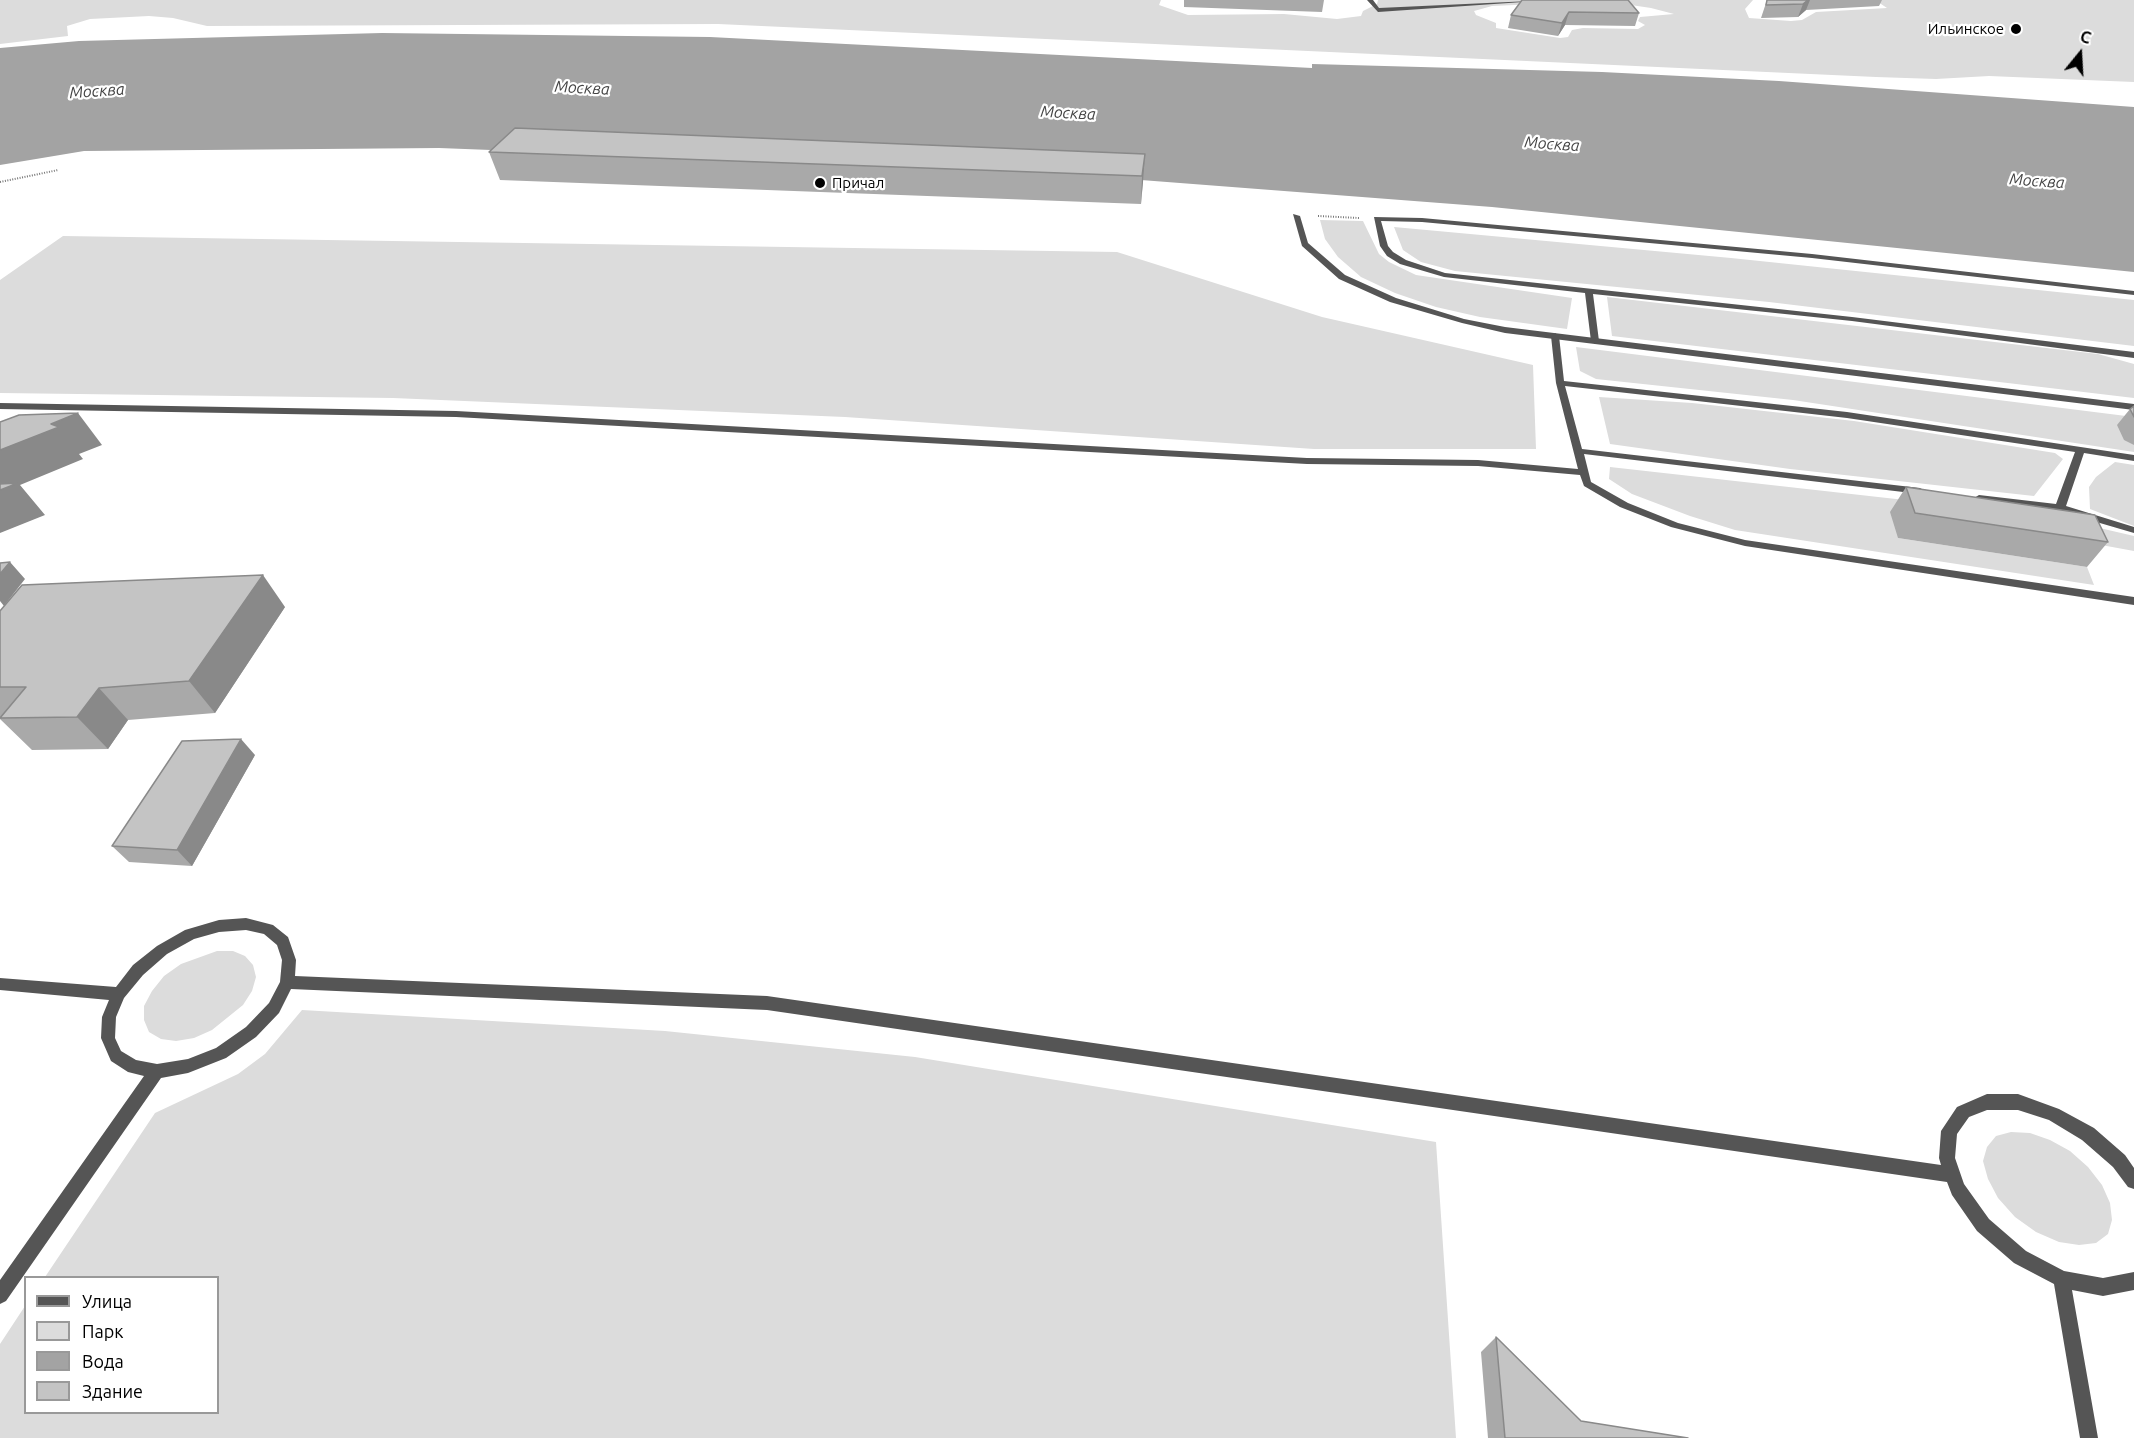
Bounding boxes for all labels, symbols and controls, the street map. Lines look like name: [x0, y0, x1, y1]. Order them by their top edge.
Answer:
place label: Ильинское: [1928, 20, 2004, 38]
marker: Ильинское: [2009, 22, 2023, 36]
north arrow: [2050, 24, 2110, 84]
text: С: [2078, 27, 2093, 47]
water label: Москва: [554, 77, 610, 99]
water label: Москва: [69, 79, 125, 103]
water label: Москва: [1040, 102, 1096, 124]
water label: Москва: [1524, 132, 1580, 156]
water label: Москва: [2009, 169, 2065, 193]
place label: Причал: [832, 174, 884, 192]
marker: Причал: [813, 176, 827, 190]
legend: [24, 1276, 219, 1414]
text: Улица: [82, 1291, 132, 1311]
text: Парк: [82, 1321, 123, 1341]
text: Вода: [82, 1351, 124, 1371]
text: Здание: [82, 1381, 143, 1401]

